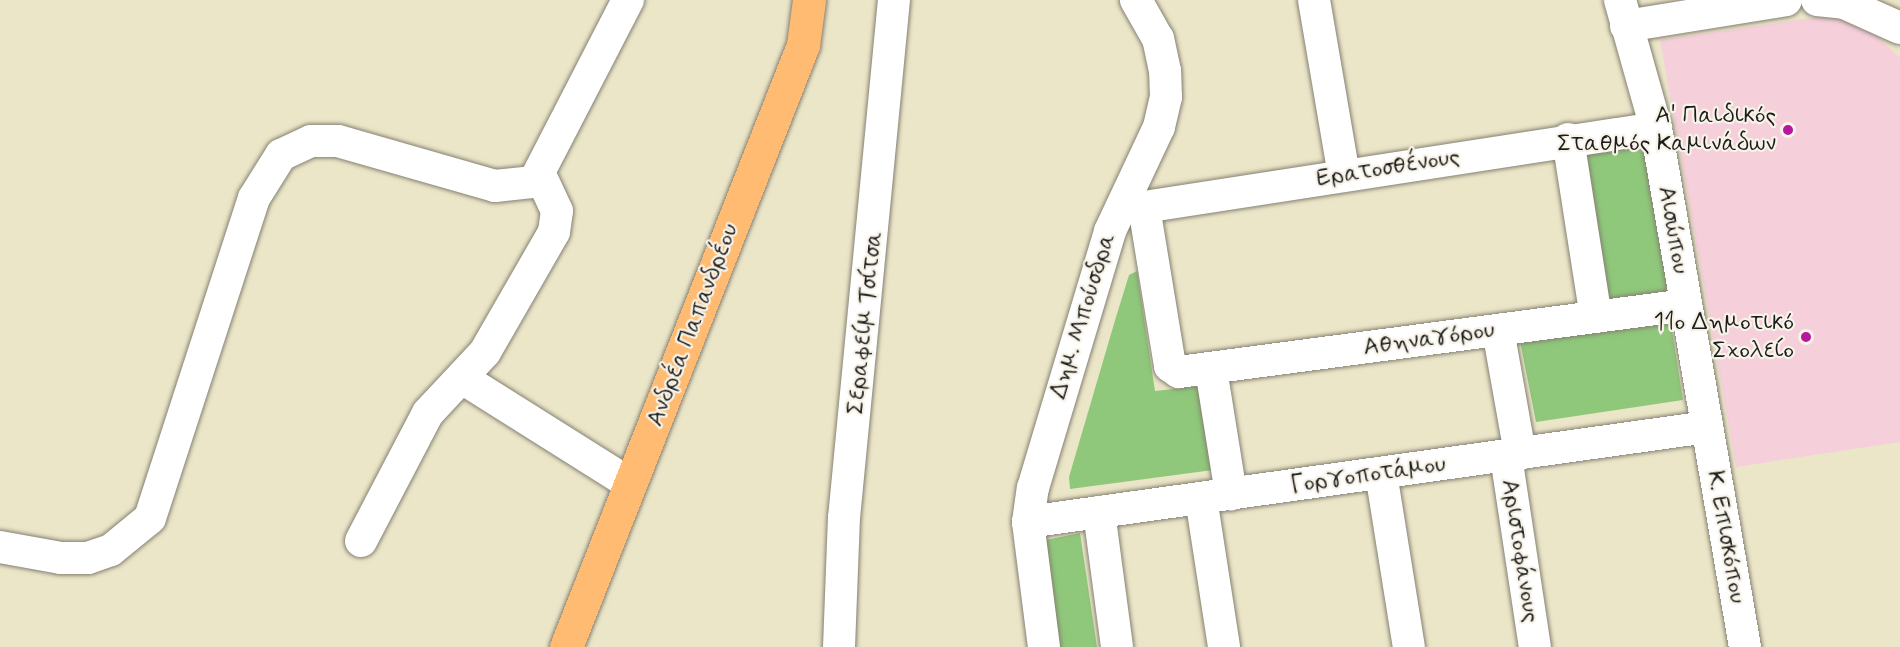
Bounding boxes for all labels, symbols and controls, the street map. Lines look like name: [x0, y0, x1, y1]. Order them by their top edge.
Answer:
place label: Α' Παιδικός Σταθμός Καμινάδων: [1557, 102, 1776, 158]
marker: Α' Παιδικός Σταθμός Καμινάδων: [1781, 123, 1795, 137]
street label: Ερατοσθένους: [1314, 142, 1462, 194]
street label: Αισώπου: [1651, 184, 1695, 276]
street label: Ανδρέα Παπανδρέου: [641, 219, 745, 431]
street label: Σεραφείμ Τσίτσα: [841, 230, 889, 416]
street label: Δημ. Μπούσδρα: [1044, 230, 1122, 402]
place label: 11ο Δημοτικό Σχολείο: [1654, 309, 1794, 365]
street label: Αθηναγόρου: [1361, 316, 1497, 362]
marker: 11ο Δημοτικό Σχολείο: [1799, 330, 1813, 344]
street label: Γοργοποτάμου: [1289, 450, 1447, 500]
street label: Κ. Επισκόπου: [1700, 468, 1752, 606]
street label: Αριστοφάνους: [1494, 477, 1546, 625]

